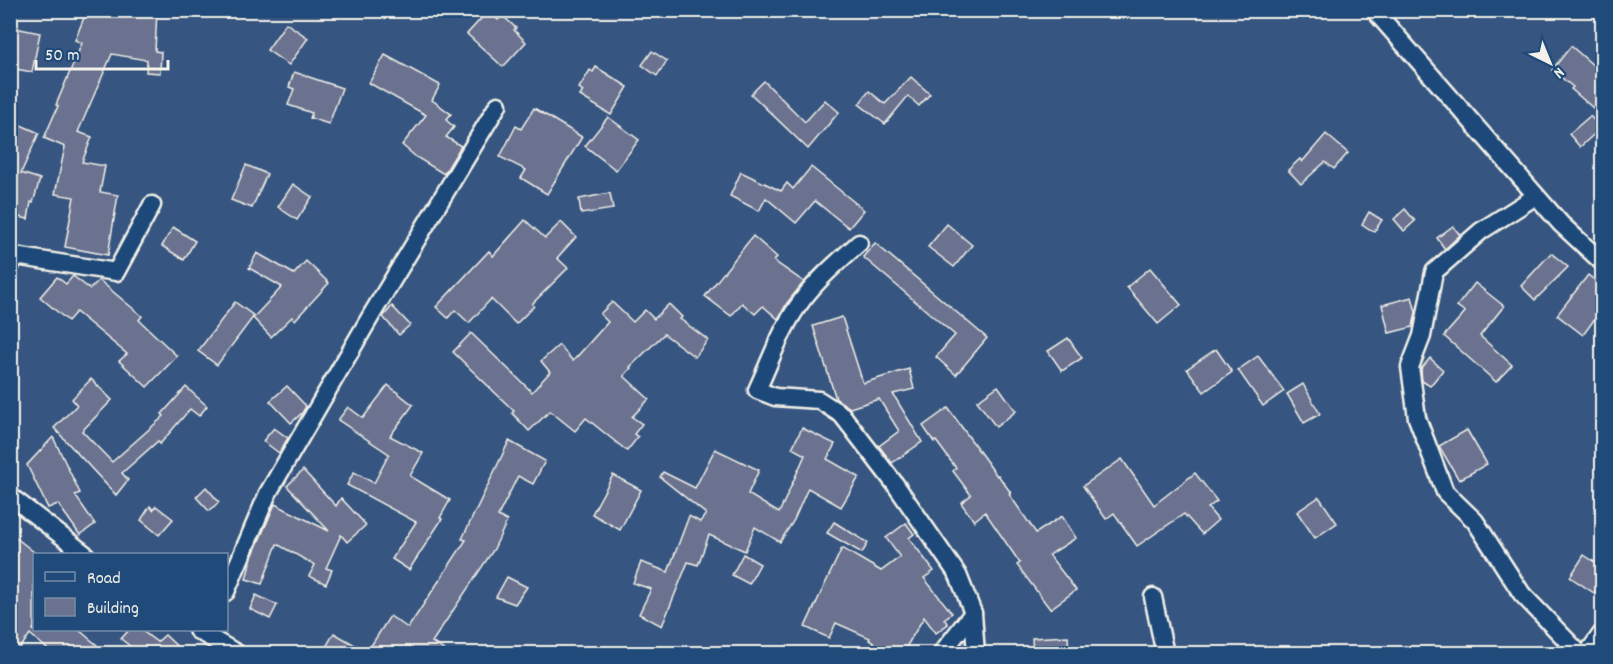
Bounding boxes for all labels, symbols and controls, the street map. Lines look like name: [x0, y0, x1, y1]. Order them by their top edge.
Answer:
scale bar: [36, 33, 168, 71]
north arrow: [1520, 33, 1580, 93]
text: 50 m: [45, 44, 80, 69]
text: N: [1548, 61, 1569, 83]
legend: [33, 553, 228, 631]
text: Road: [87, 567, 121, 592]
text: Building: [87, 597, 139, 622]

